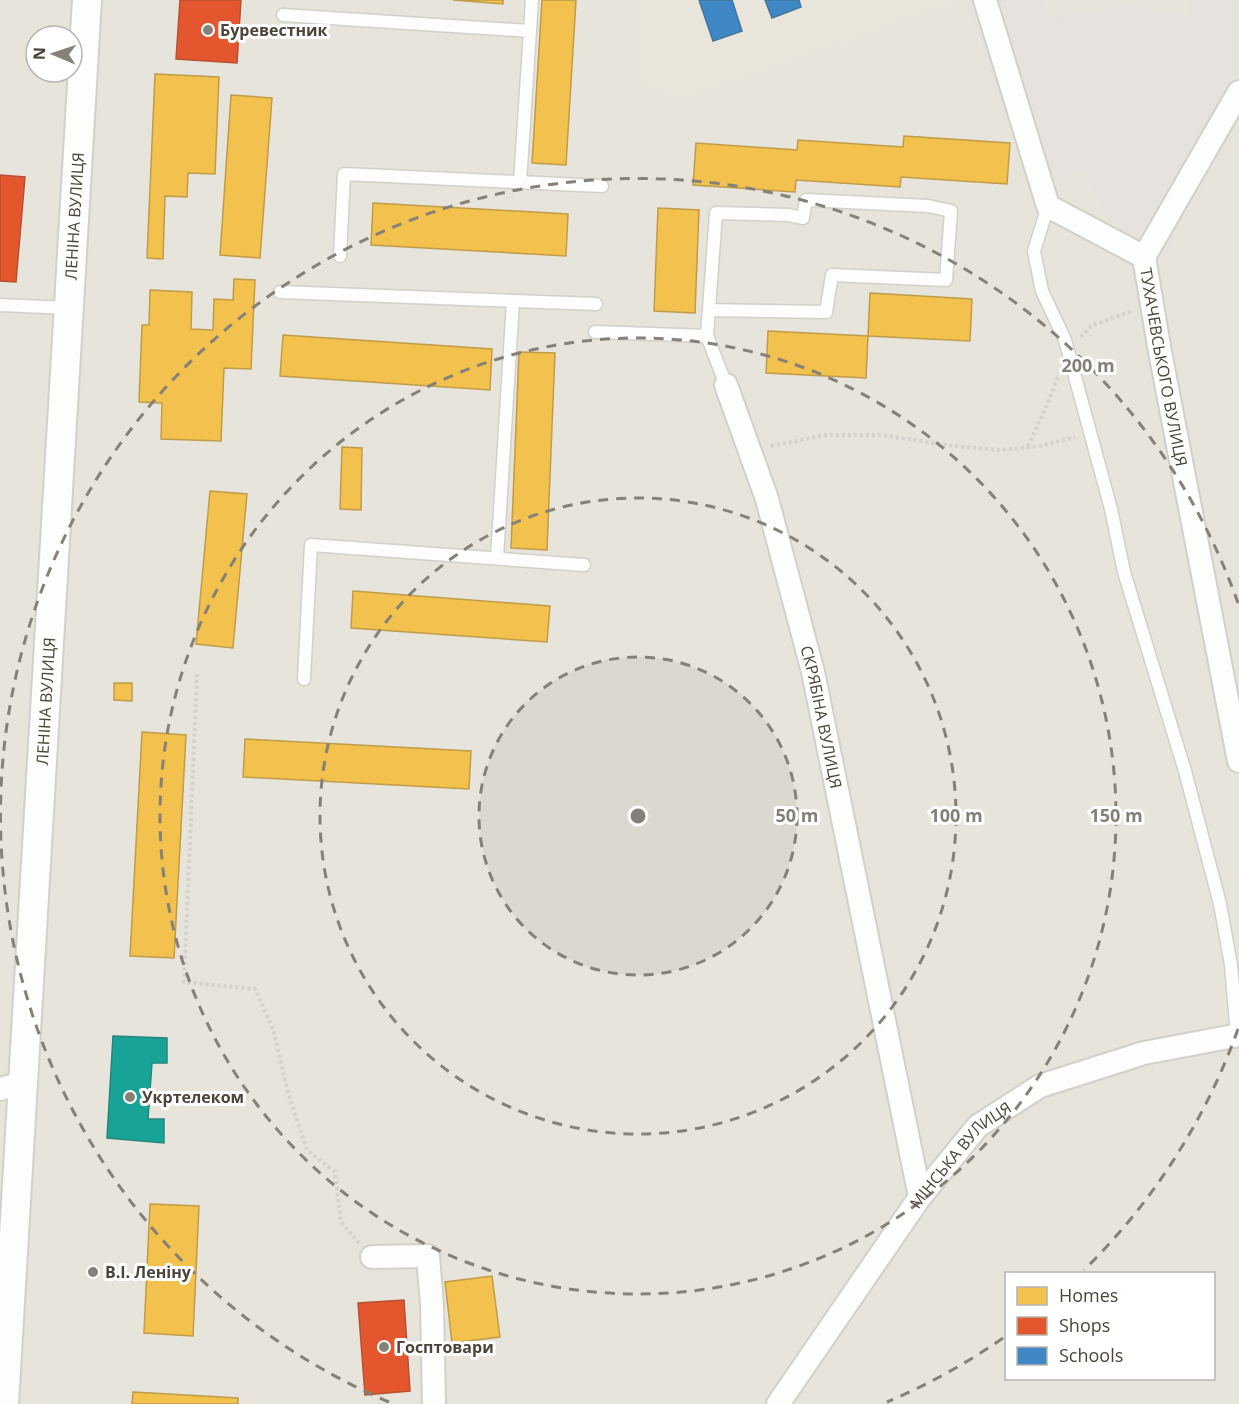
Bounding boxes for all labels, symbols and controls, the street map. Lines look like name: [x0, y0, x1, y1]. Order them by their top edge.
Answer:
place label: Буревестник: [220, 19, 328, 41]
marker: Буревестник: [201, 23, 215, 37]
north arrow: [24, 24, 84, 84]
text: N: [28, 47, 50, 60]
street label: ЛЕНІНА ВУЛИЦЯ: [59, 152, 89, 281]
street label: ТУХАЧЕВСЬКОГО ВУЛИЦЯ: [1135, 266, 1193, 468]
text: 200 m: [1061, 353, 1115, 377]
street label: ЛЕНІНА ВУЛИЦЯ: [31, 637, 60, 766]
street label: СКРЯБІНА ВУЛИЦЯ: [795, 643, 847, 790]
text: 50 m: [776, 803, 818, 827]
text: 100 m: [929, 803, 983, 827]
text: 150 m: [1089, 803, 1143, 827]
centre of rings: [628, 806, 648, 826]
place label: Укртелеком: [142, 1086, 244, 1108]
marker: Укртелеком: [123, 1090, 137, 1104]
street label: МІНСЬКА ВУЛИЦЯ: [905, 1096, 1016, 1213]
place label: В.І. Леніну: [105, 1261, 192, 1283]
marker: В.І. Леніну: [86, 1265, 100, 1279]
legend: [1005, 1272, 1215, 1380]
text: Homes: [1059, 1283, 1118, 1307]
text: Shops: [1059, 1313, 1110, 1337]
place label: Госптовари: [396, 1336, 494, 1358]
marker: Госптовари: [377, 1340, 391, 1354]
text: Schools: [1059, 1343, 1123, 1367]

